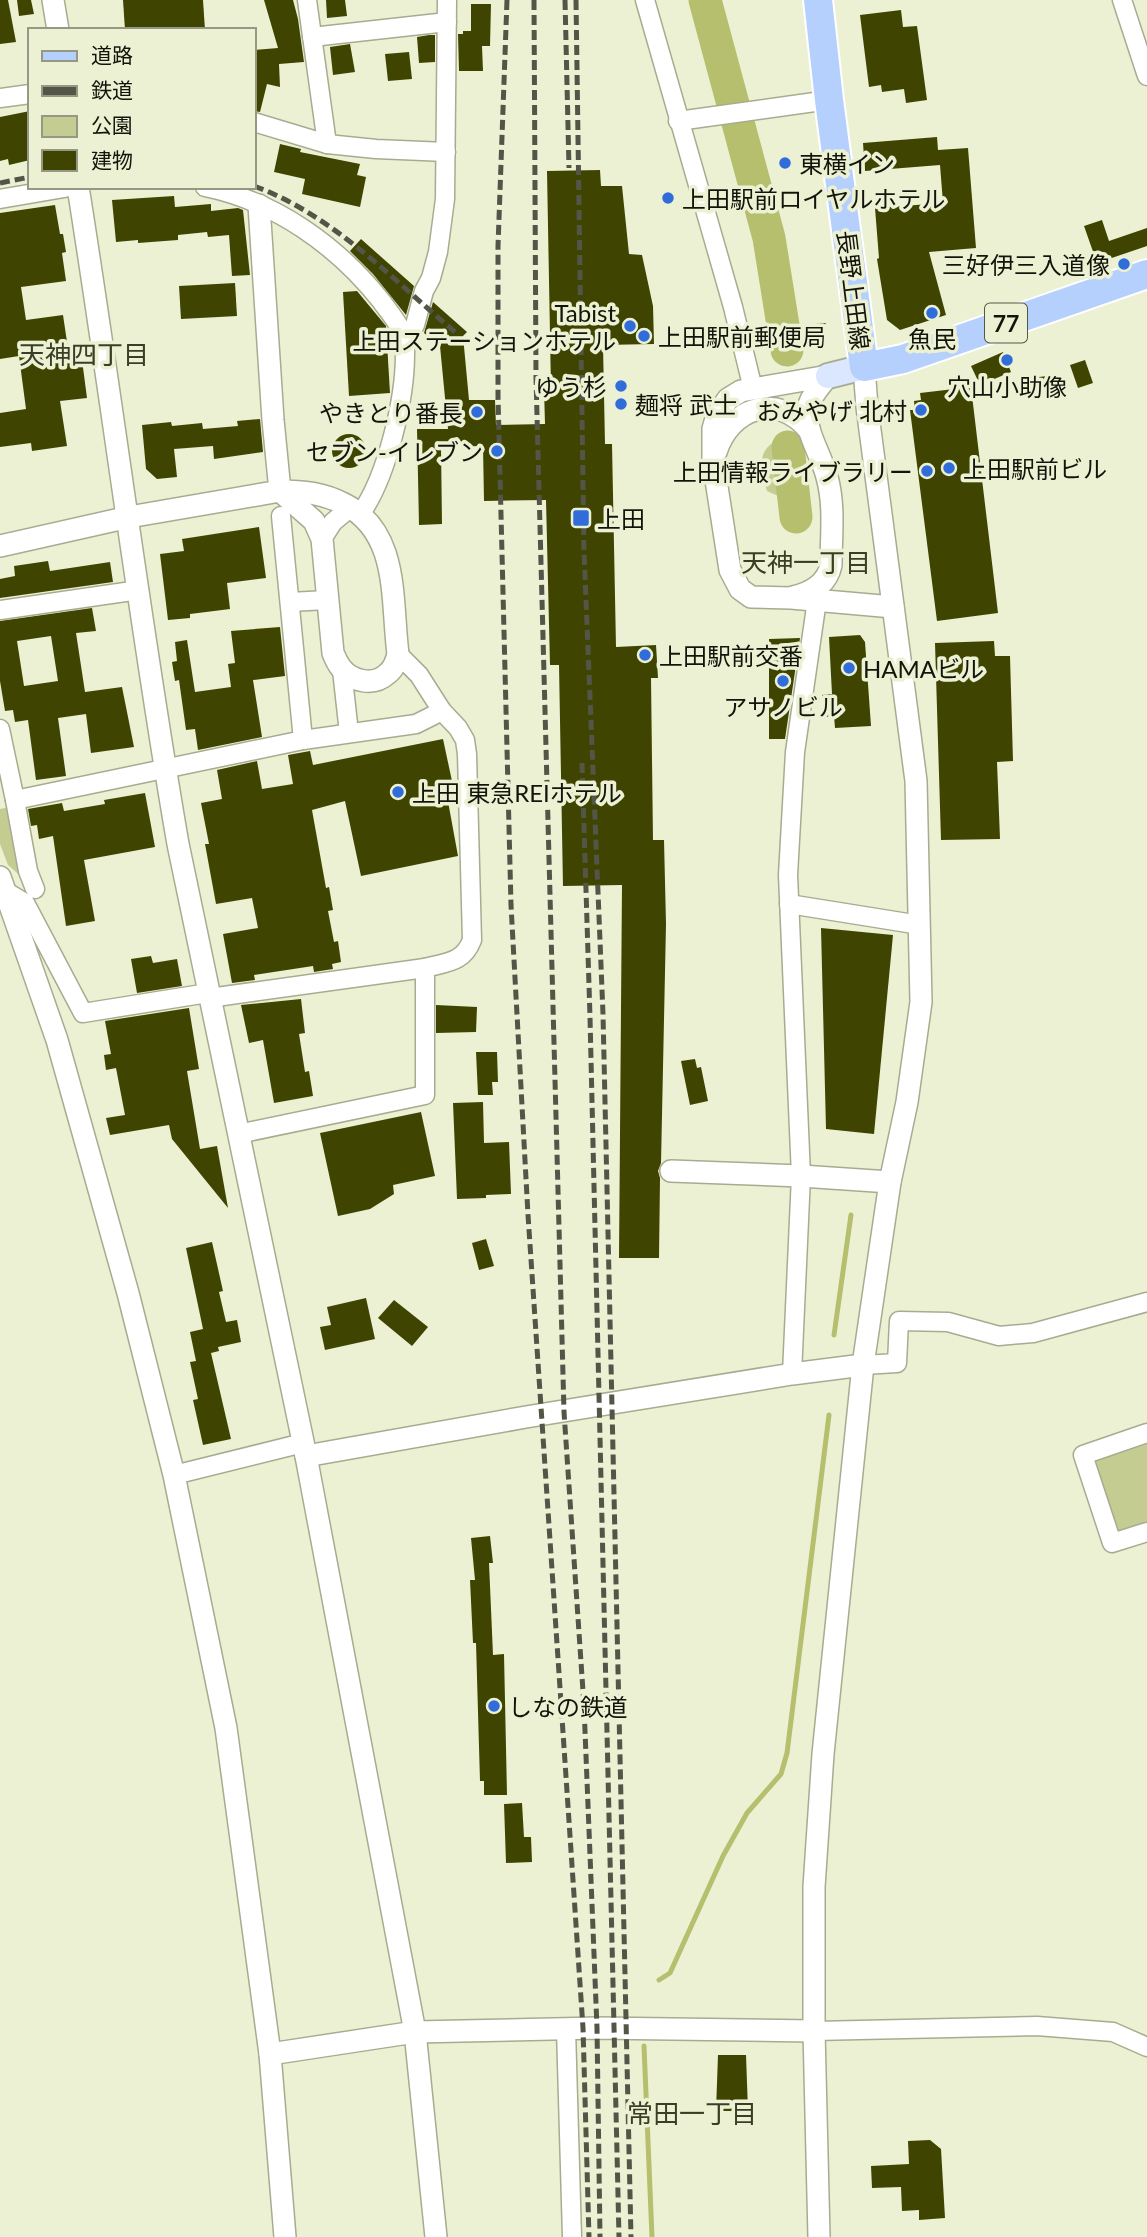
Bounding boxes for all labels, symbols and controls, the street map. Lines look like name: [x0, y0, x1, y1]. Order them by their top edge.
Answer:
legend: [28, 28, 256, 189]
text: 道路: [91, 42, 133, 67]
text: 鉄道: [91, 77, 133, 102]
text: 公園: [91, 112, 133, 137]
text: 建物: [91, 147, 133, 172]
place label: 東横イン: [799, 149, 895, 178]
marker: 東横イン: [777, 155, 793, 171]
place label: 上田駅前ロイヤルホテル: [682, 184, 945, 213]
marker: 上田駅前ロイヤルホテル: [660, 190, 676, 206]
street label: 長野上田線: [832, 229, 876, 351]
place label: 三好伊三入道像: [942, 250, 1110, 279]
marker: 三好伊三入道像: [1116, 256, 1132, 272]
place label: Tabist 上田ステーションホテル: [352, 298, 616, 355]
road number: 77: [985, 304, 1027, 342]
marker: 魚民: [924, 305, 940, 321]
marker: Tabist 上田ステーションホテル: [622, 318, 638, 334]
place label: 上田駅前郵便局: [658, 322, 826, 351]
place label: 魚民: [908, 324, 956, 353]
marker: 上田駅前郵便局: [636, 328, 652, 344]
district label: 天神四丁目: [19, 338, 149, 370]
marker: 穴山小助像: [999, 352, 1015, 368]
place label: ゆう杉: [535, 372, 607, 401]
place label: 穴山小助像: [947, 372, 1067, 401]
marker: ゆう杉: [613, 378, 629, 394]
place label: 麺将 武士: [635, 390, 737, 419]
marker: 麺将 武士: [613, 396, 629, 412]
place label: おみやげ 北村: [757, 396, 907, 425]
place label: やきとり番長: [319, 398, 463, 427]
marker: おみやげ 北村: [913, 402, 929, 418]
marker: やきとり番長: [469, 404, 485, 420]
place label: セブン-イレブン: [306, 437, 483, 466]
marker: セブン-イレブン: [489, 443, 505, 459]
place label: 上田駅前ビル: [963, 454, 1107, 483]
place label: 上田情報ライブラリー: [673, 457, 913, 486]
marker: 上田駅前ビル: [941, 460, 957, 476]
marker: 上田情報ライブラリー: [919, 463, 935, 479]
place label: 上田: [597, 504, 645, 533]
marker: 上田: [571, 508, 591, 528]
district label: 天神一丁目: [741, 546, 871, 578]
place label: 上田駅前交番: [659, 641, 803, 670]
marker: 上田駅前交番: [637, 647, 653, 663]
place label: HAMAビル: [863, 654, 984, 683]
marker: HAMAビル: [841, 660, 857, 676]
marker: アサノビル: [775, 673, 791, 689]
place label: アサノビル: [723, 692, 843, 721]
place label: 上田 東急REIホテル: [412, 778, 622, 807]
marker: 上田 東急REIホテル: [390, 784, 406, 800]
place label: しなの鉄道: [508, 1692, 628, 1721]
marker: しなの鉄道: [486, 1698, 502, 1714]
district label: 常田一丁目: [627, 2097, 757, 2129]

